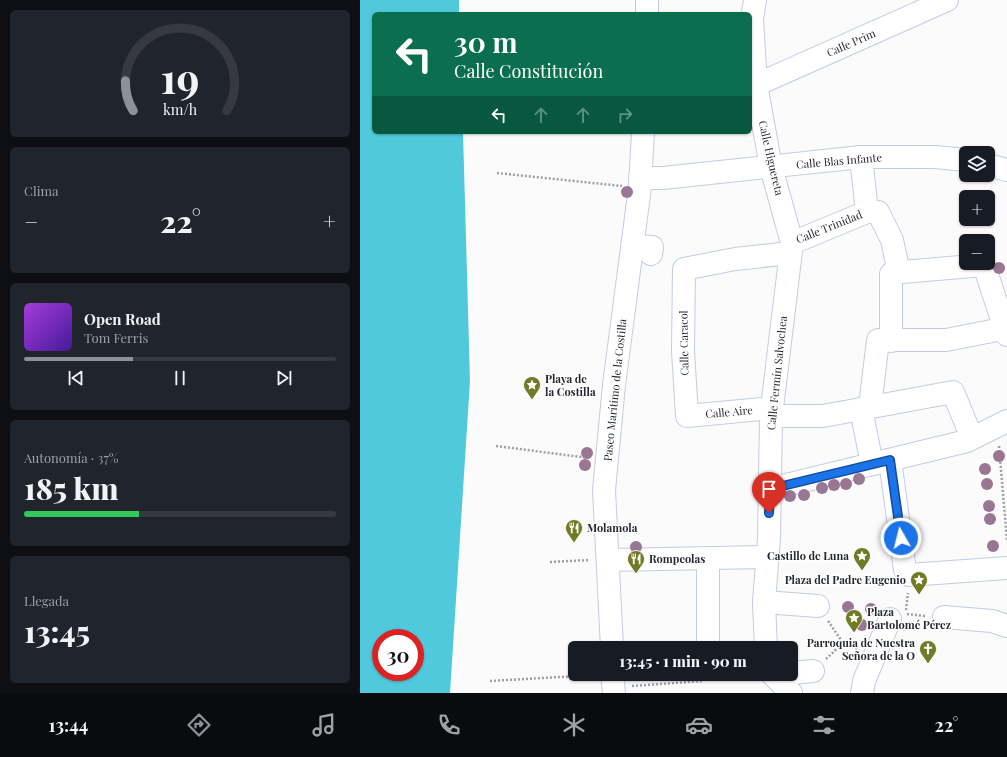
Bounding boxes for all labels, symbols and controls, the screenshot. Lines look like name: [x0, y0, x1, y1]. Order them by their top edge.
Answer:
text: 30 m: [454, 23, 518, 60]
street label: Calle Prim: [824, 25, 878, 60]
icon: left: [388, 28, 440, 80]
text: 19: [161, 49, 199, 104]
text: Calle Constitución: [454, 59, 603, 83]
text: km/h: [163, 100, 198, 119]
icon: left: [488, 104, 510, 126]
icon: ahead: [530, 104, 552, 126]
icon: ahead: [572, 104, 594, 126]
icon: right: [614, 104, 636, 126]
street label: Calle Higuereta: [756, 119, 788, 197]
map controls: [959, 146, 995, 270]
button: layers: [959, 146, 995, 182]
street label: Calle Blas Infante: [795, 149, 883, 172]
text: Clima: [24, 182, 59, 199]
button: +: [959, 190, 995, 226]
text: 22°: [160, 201, 201, 241]
text: −: [24, 206, 38, 236]
text: +: [323, 206, 336, 236]
street label: Calle Trinidad: [793, 206, 865, 247]
button: −: [959, 234, 995, 270]
text: Open Road: [84, 309, 161, 329]
street label: Calle Caracol: [675, 310, 692, 376]
street label: Calle Fermín Salvochea: [763, 314, 790, 431]
street label: Paseo Marítimo de la Costilla: [600, 318, 629, 462]
text: Tom Ferris: [84, 329, 148, 346]
icon: previous: [65, 367, 87, 389]
icon: pause: [169, 367, 191, 389]
icon: next: [273, 367, 295, 389]
place label: Playa de la Costilla: [545, 371, 596, 399]
place icon: Playa de la Costilla: [522, 375, 542, 400]
street label: Calle Aire: [705, 402, 754, 421]
text: Autonomía · 37%: [24, 449, 118, 466]
text: 185 km: [24, 468, 118, 508]
pin: [752, 472, 786, 513]
icon: arrive: [758, 478, 780, 500]
position arrow: [880, 517, 922, 559]
restaurant icon: Molamola: [564, 518, 584, 543]
place label: Molamola: [587, 520, 638, 535]
place icon: Castillo de Luna: [852, 546, 872, 571]
place label: Castillo de Luna: [767, 548, 849, 563]
restaurant icon: Rompeolas: [626, 549, 646, 574]
place label: Rompeolas: [649, 551, 705, 566]
place icon: Plaza del Padre Eugenio: [909, 570, 929, 595]
place label: Plaza del Padre Eugenio: [785, 572, 906, 587]
text: Llegada: [24, 592, 69, 609]
place label: Plaza Bartolomé Pérez: [867, 604, 951, 632]
place icon: Plaza Bartolomé Pérez: [844, 608, 864, 633]
text: 13:45: [24, 611, 90, 651]
speed limit sign: 30: [372, 629, 424, 681]
place label: Parroquia de Nuestra Señora de la O: [807, 635, 915, 663]
church icon: Parroquia de Nuestra Señora de la O: [918, 639, 938, 664]
text: 13:45 · 1 min · 90 m: [619, 651, 747, 671]
icon: directions: [185, 711, 213, 739]
icon: music: [310, 711, 338, 739]
icon: phone: [435, 711, 463, 739]
icon: climate: [560, 711, 588, 739]
icon: car: [685, 711, 713, 739]
icon: filters: [810, 711, 838, 739]
text: 13:44: [48, 713, 88, 737]
text: 22°: [934, 713, 958, 737]

